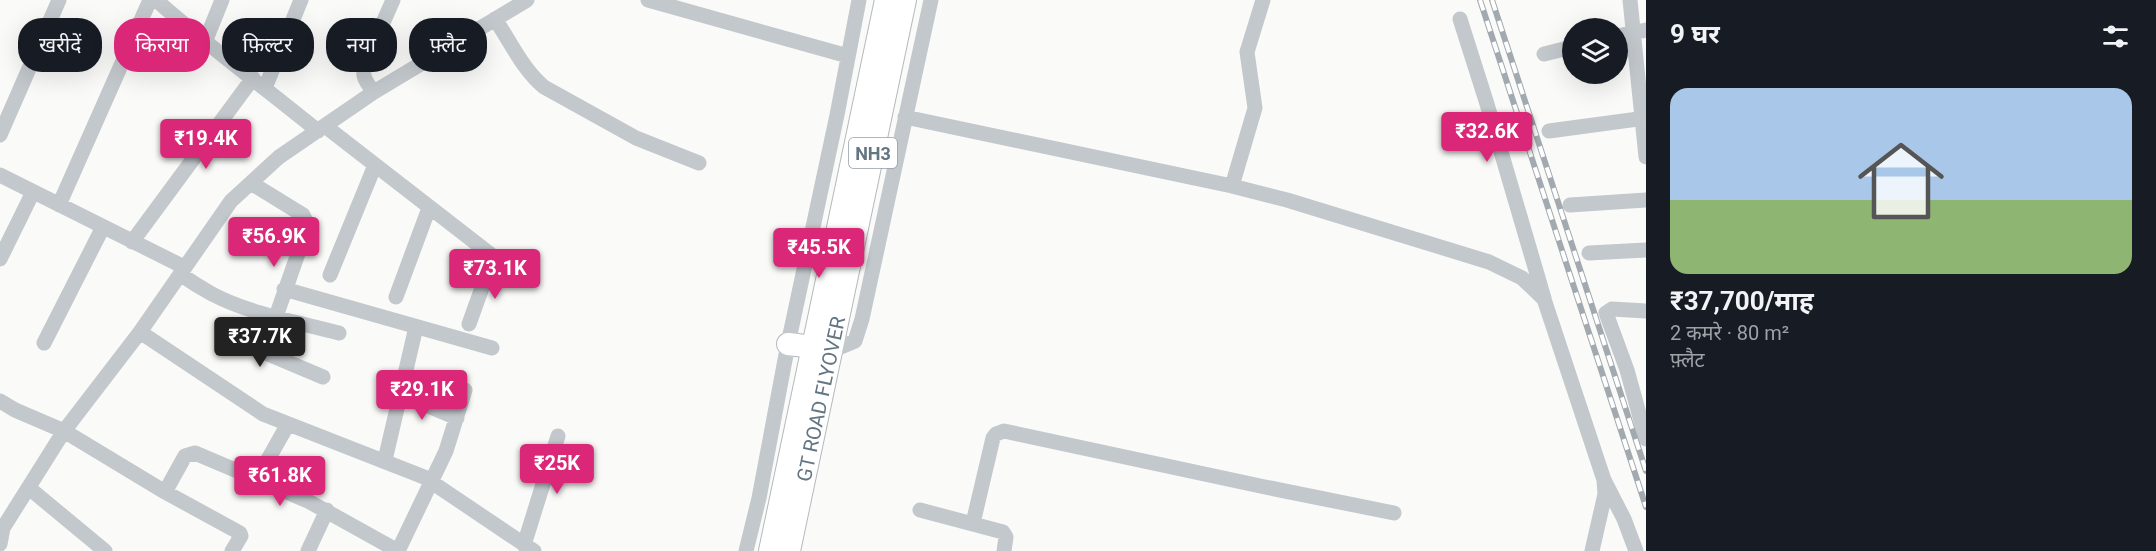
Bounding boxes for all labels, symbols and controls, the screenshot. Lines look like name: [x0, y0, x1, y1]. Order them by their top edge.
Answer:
chip: खरीदें: [18, 18, 102, 72]
chip: किराया: [114, 18, 210, 72]
chip: फ़िल्टर: [222, 18, 314, 72]
chip: नया: [326, 18, 397, 72]
chip: फ़्लैट: [409, 18, 487, 72]
map controls: [1562, 18, 1628, 84]
button: layers: [1562, 18, 1628, 84]
text: 9 घर: [1670, 19, 1720, 49]
icon: filters: [2099, 20, 2132, 53]
pin: ₹32.6K: [1438, 112, 1536, 163]
pin: ₹19.4K: [157, 119, 255, 170]
text: ₹32.6K: [1455, 119, 1519, 143]
text: ₹19.4K: [174, 126, 238, 150]
icon: home: [1847, 127, 1955, 235]
road number: NH3: [849, 138, 897, 168]
pin: ₹56.9K: [225, 217, 323, 268]
text: ₹56.9K: [242, 224, 306, 248]
pin: ₹45.5K: [770, 228, 868, 279]
text: ₹45.5K: [787, 235, 851, 259]
pin: ₹73.1K: [446, 249, 544, 300]
text: ₹73.1K: [463, 256, 527, 280]
text: ₹37,700/माह: [1670, 286, 1814, 316]
street label: GT ROAD FLYOVER: [792, 314, 850, 484]
pin: ₹37.7K: [211, 317, 309, 368]
text: 2 कमरे · 80 m²: [1670, 321, 1789, 345]
text: ₹37.7K: [228, 324, 292, 348]
text: फ़्लैट: [1670, 348, 1705, 372]
pin: ₹29.1K: [373, 370, 471, 421]
text: ₹29.1K: [390, 377, 454, 401]
pin: ₹25K: [521, 444, 593, 495]
text: ₹25K: [534, 451, 580, 475]
pin: ₹61.8K: [231, 456, 329, 507]
text: ₹61.8K: [248, 463, 312, 487]

